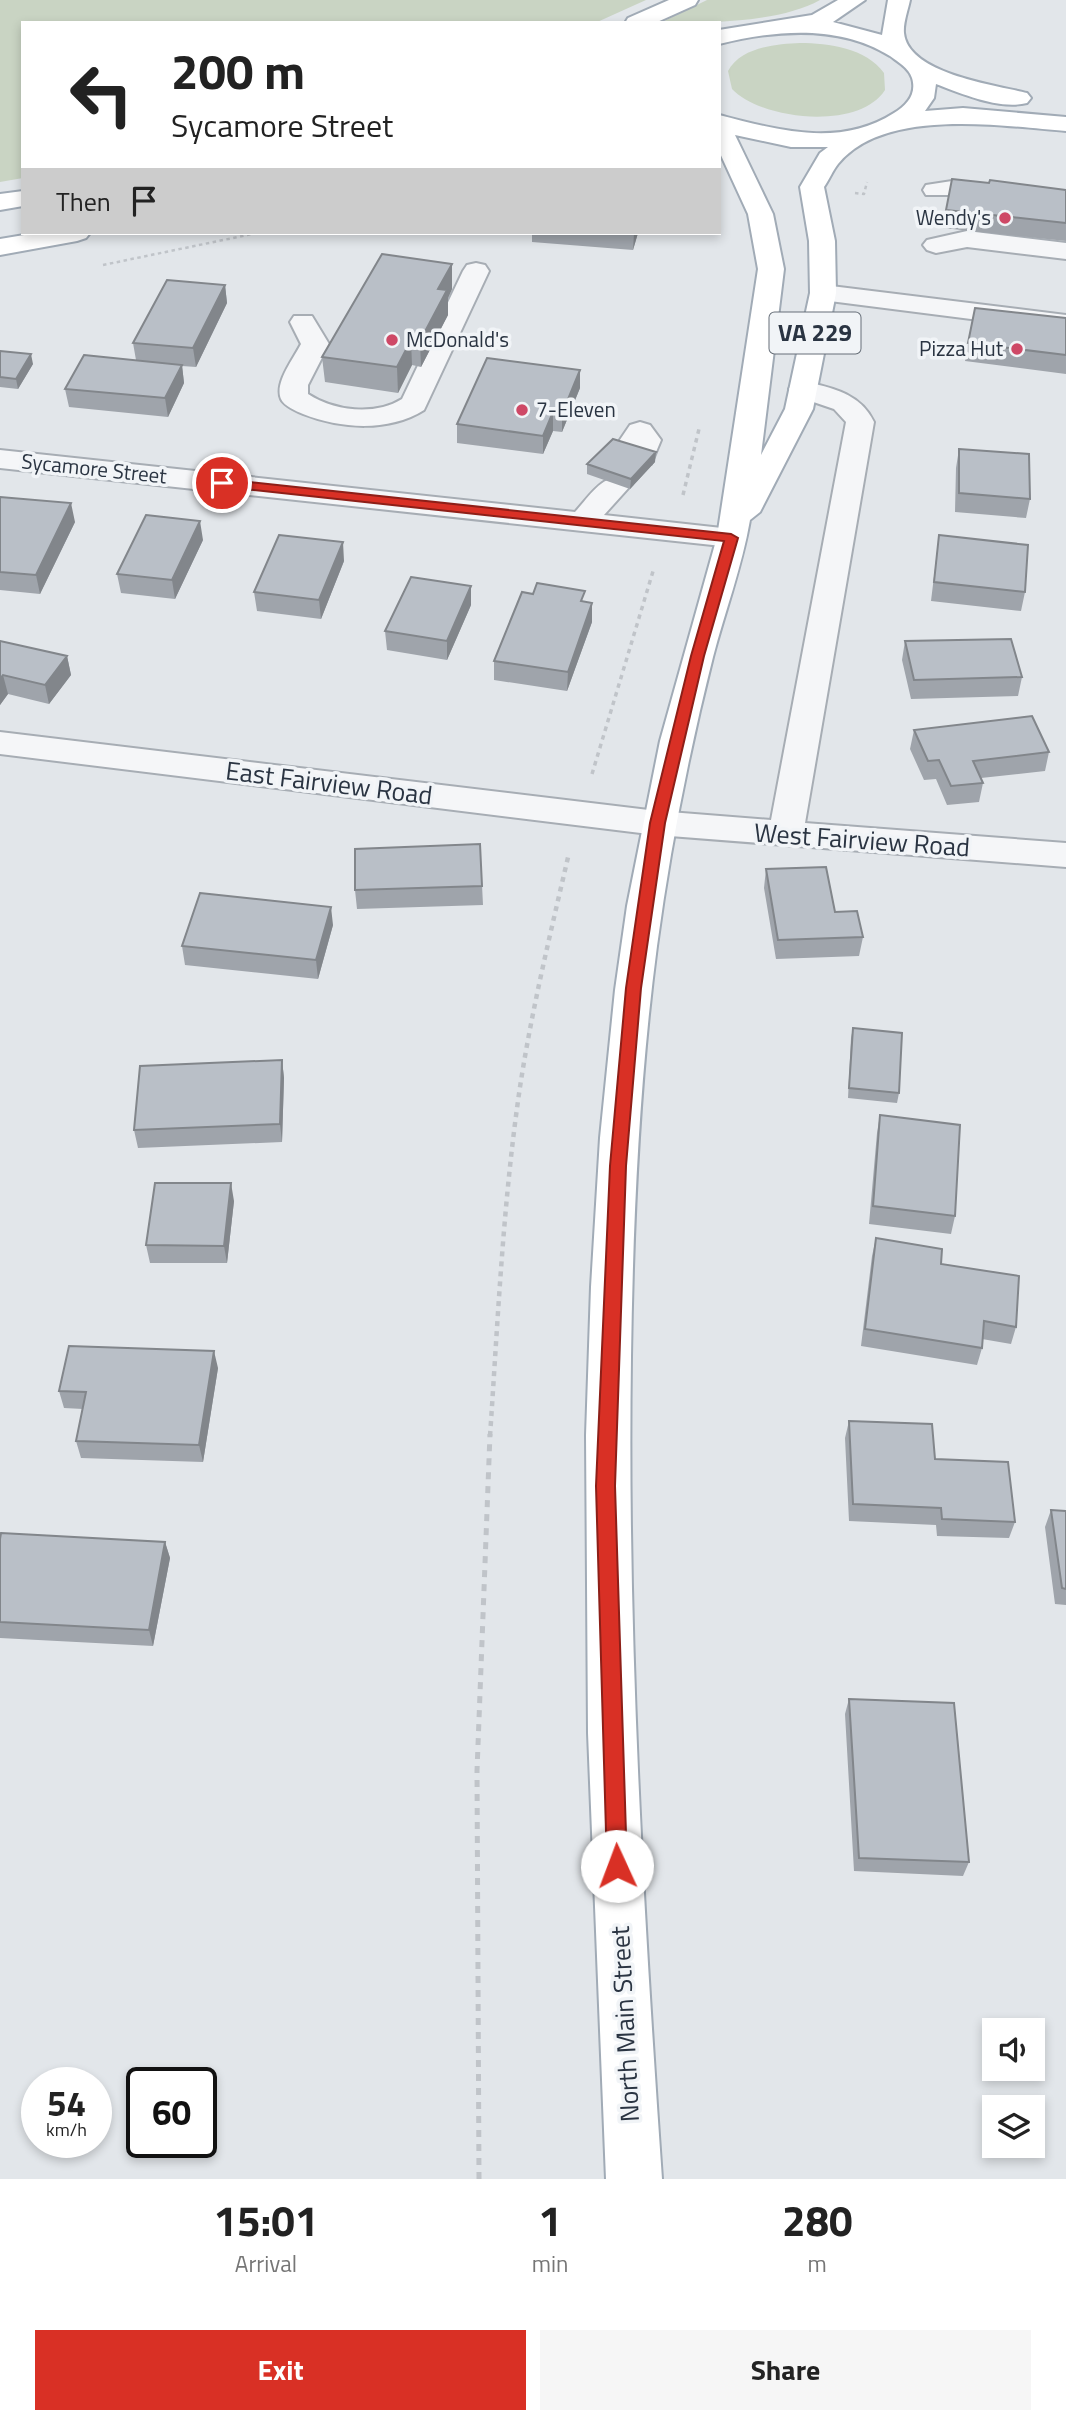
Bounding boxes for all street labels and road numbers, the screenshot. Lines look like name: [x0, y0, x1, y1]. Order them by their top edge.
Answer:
road number: VA 229: [770, 312, 860, 354]
street label: Sycamore Street: [20, 444, 169, 492]
street label: East Fairview Road: [224, 750, 435, 815]
street label: West Fairview Road: [753, 813, 971, 866]
street label: North Main Street: [600, 1925, 649, 2123]

